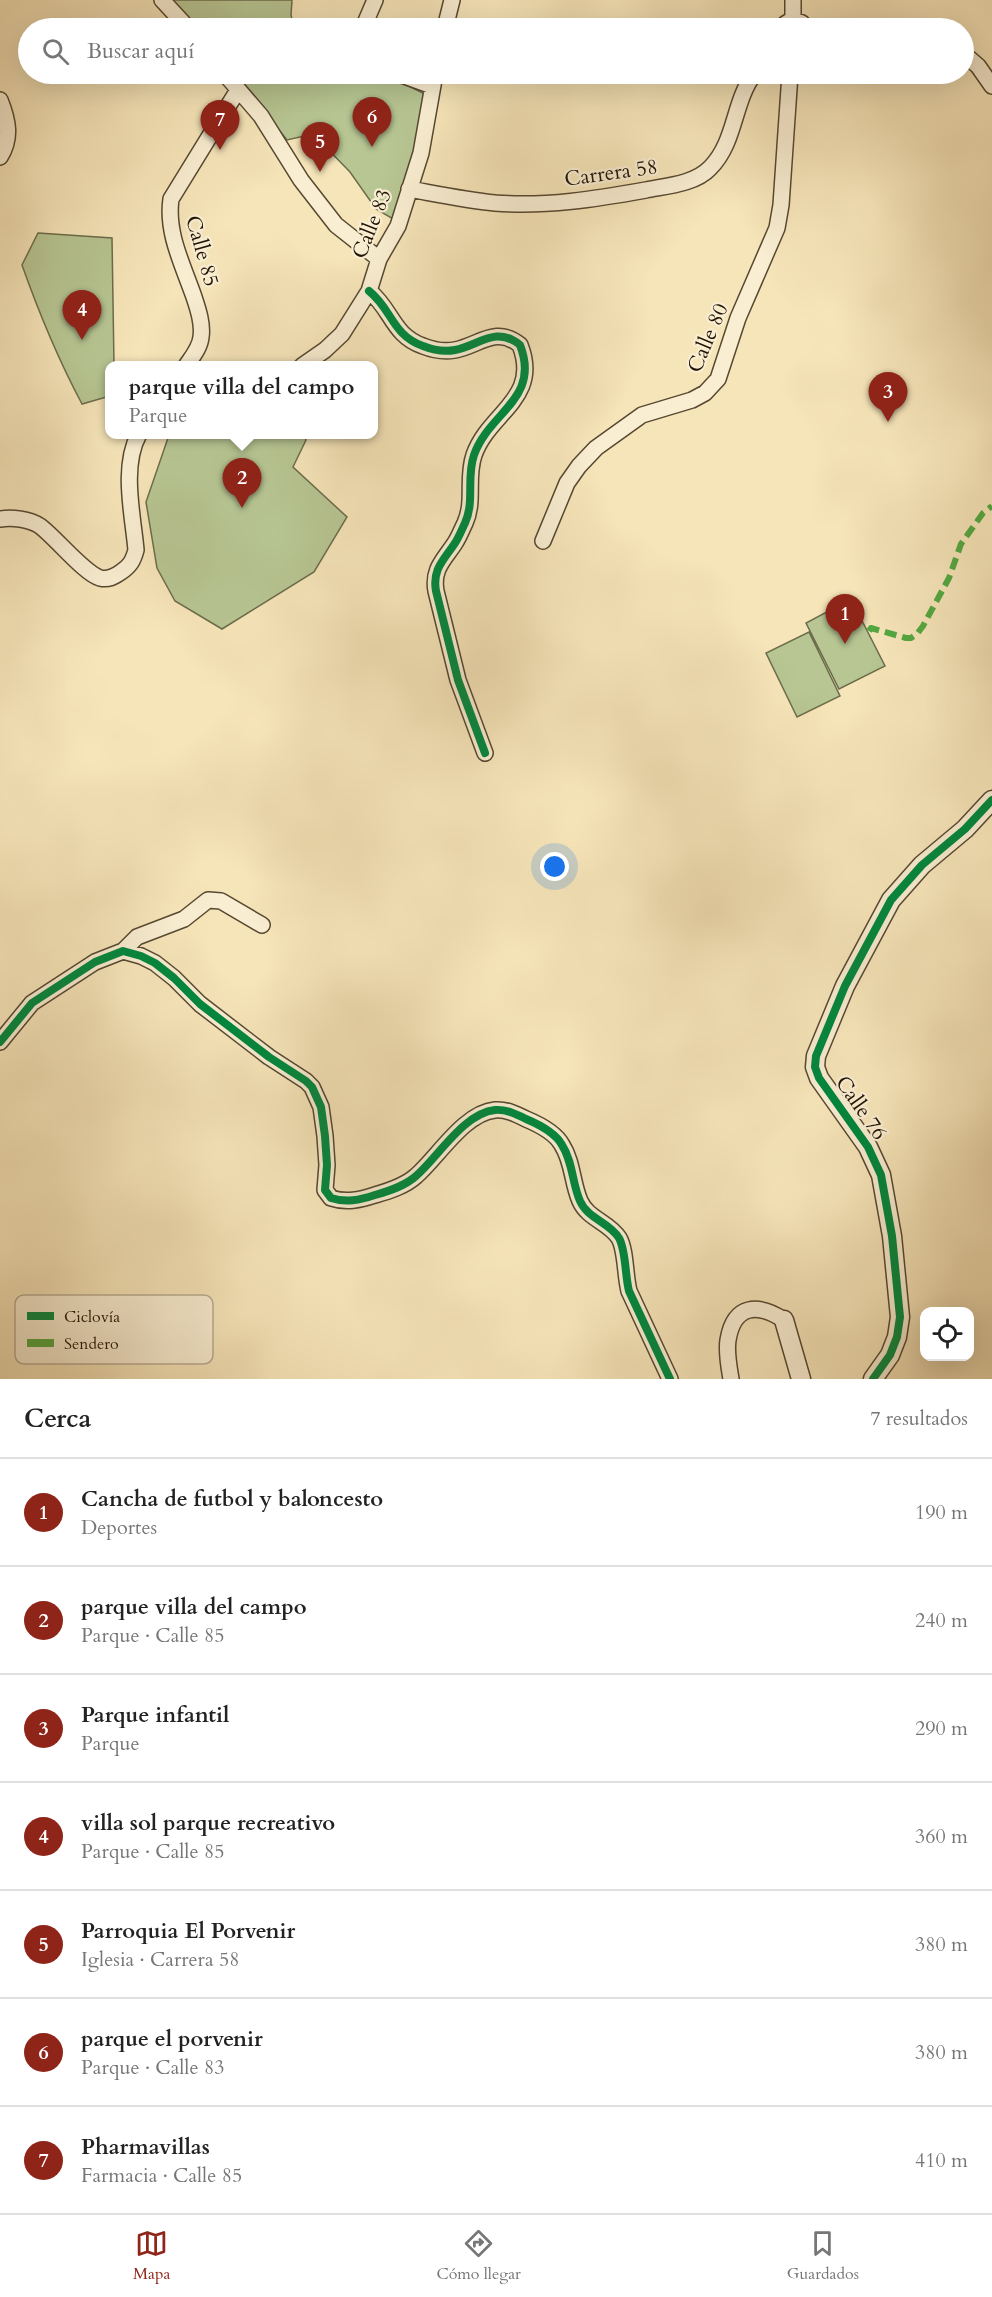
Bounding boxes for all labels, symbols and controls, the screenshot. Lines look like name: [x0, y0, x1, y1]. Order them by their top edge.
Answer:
search box: [18, 18, 974, 84]
icon: search: [39, 35, 72, 68]
text: Buscar aquí: [87, 36, 194, 66]
pin: 6: [352, 98, 392, 147]
pin: 7: [200, 100, 240, 150]
pin: 5: [300, 122, 340, 172]
street label: Carrera 58: [563, 152, 659, 194]
street label: Calle 83: [345, 185, 399, 263]
street label: Calle 85: [178, 212, 226, 290]
pin: 4: [62, 290, 101, 340]
street label: Calle 80: [680, 299, 736, 377]
popup: [105, 361, 378, 439]
text: parque villa del campo: [129, 372, 354, 402]
pin: 3: [868, 372, 908, 422]
text: Parque: [129, 402, 187, 429]
pin: 2: [222, 458, 262, 508]
pin: 1: [826, 594, 864, 644]
your location: [540, 852, 569, 881]
street label: Calle 76: [828, 1070, 894, 1146]
legend: [15, 1295, 213, 1364]
text: Ciclovía: [64, 1306, 120, 1328]
map controls: [920, 1307, 974, 1361]
button: locate: [920, 1307, 974, 1361]
text: Sendero: [64, 1333, 119, 1355]
text: Cerca: [24, 1401, 91, 1436]
text: 7 resultados: [870, 1405, 968, 1432]
text: Cancha de futbol y baloncesto: [81, 1484, 383, 1514]
text: 1: [38, 1499, 49, 1526]
text: 190 m: [915, 1499, 968, 1526]
text: Deportes: [81, 1514, 157, 1541]
text: parque villa del campo: [81, 1592, 307, 1622]
text: 2: [38, 1607, 49, 1634]
text: 240 m: [915, 1607, 968, 1634]
text: Parque · Calle 85: [81, 1622, 224, 1649]
text: Parque infantil: [81, 1700, 229, 1730]
text: 3: [38, 1715, 49, 1742]
text: 290 m: [915, 1715, 968, 1742]
text: Parque: [81, 1730, 140, 1757]
text: villa sol parque recreativo: [81, 1808, 335, 1838]
text: 4: [38, 1823, 49, 1850]
text: 360 m: [915, 1823, 968, 1850]
text: Parque · Calle 85: [81, 1838, 224, 1865]
text: Parroquia El Porvenir: [81, 1916, 295, 1946]
text: 5: [38, 1931, 49, 1958]
text: 380 m: [915, 1931, 968, 1958]
text: Iglesia · Carrera 58: [81, 1946, 239, 1973]
text: parque el porvenir: [81, 2024, 263, 2054]
text: 6: [38, 2039, 49, 2066]
text: 380 m: [915, 2039, 968, 2066]
text: Parque · Calle 83: [81, 2054, 224, 2081]
text: Pharmavillas: [81, 2132, 210, 2162]
text: 7: [38, 2147, 49, 2174]
text: 410 m: [915, 2147, 968, 2174]
text: Farmacia · Calle 85: [81, 2162, 242, 2189]
tab: Mapa: [133, 2227, 170, 2285]
tab: Cómo llegar: [436, 2227, 521, 2285]
tab: Guardados: [787, 2227, 859, 2285]

